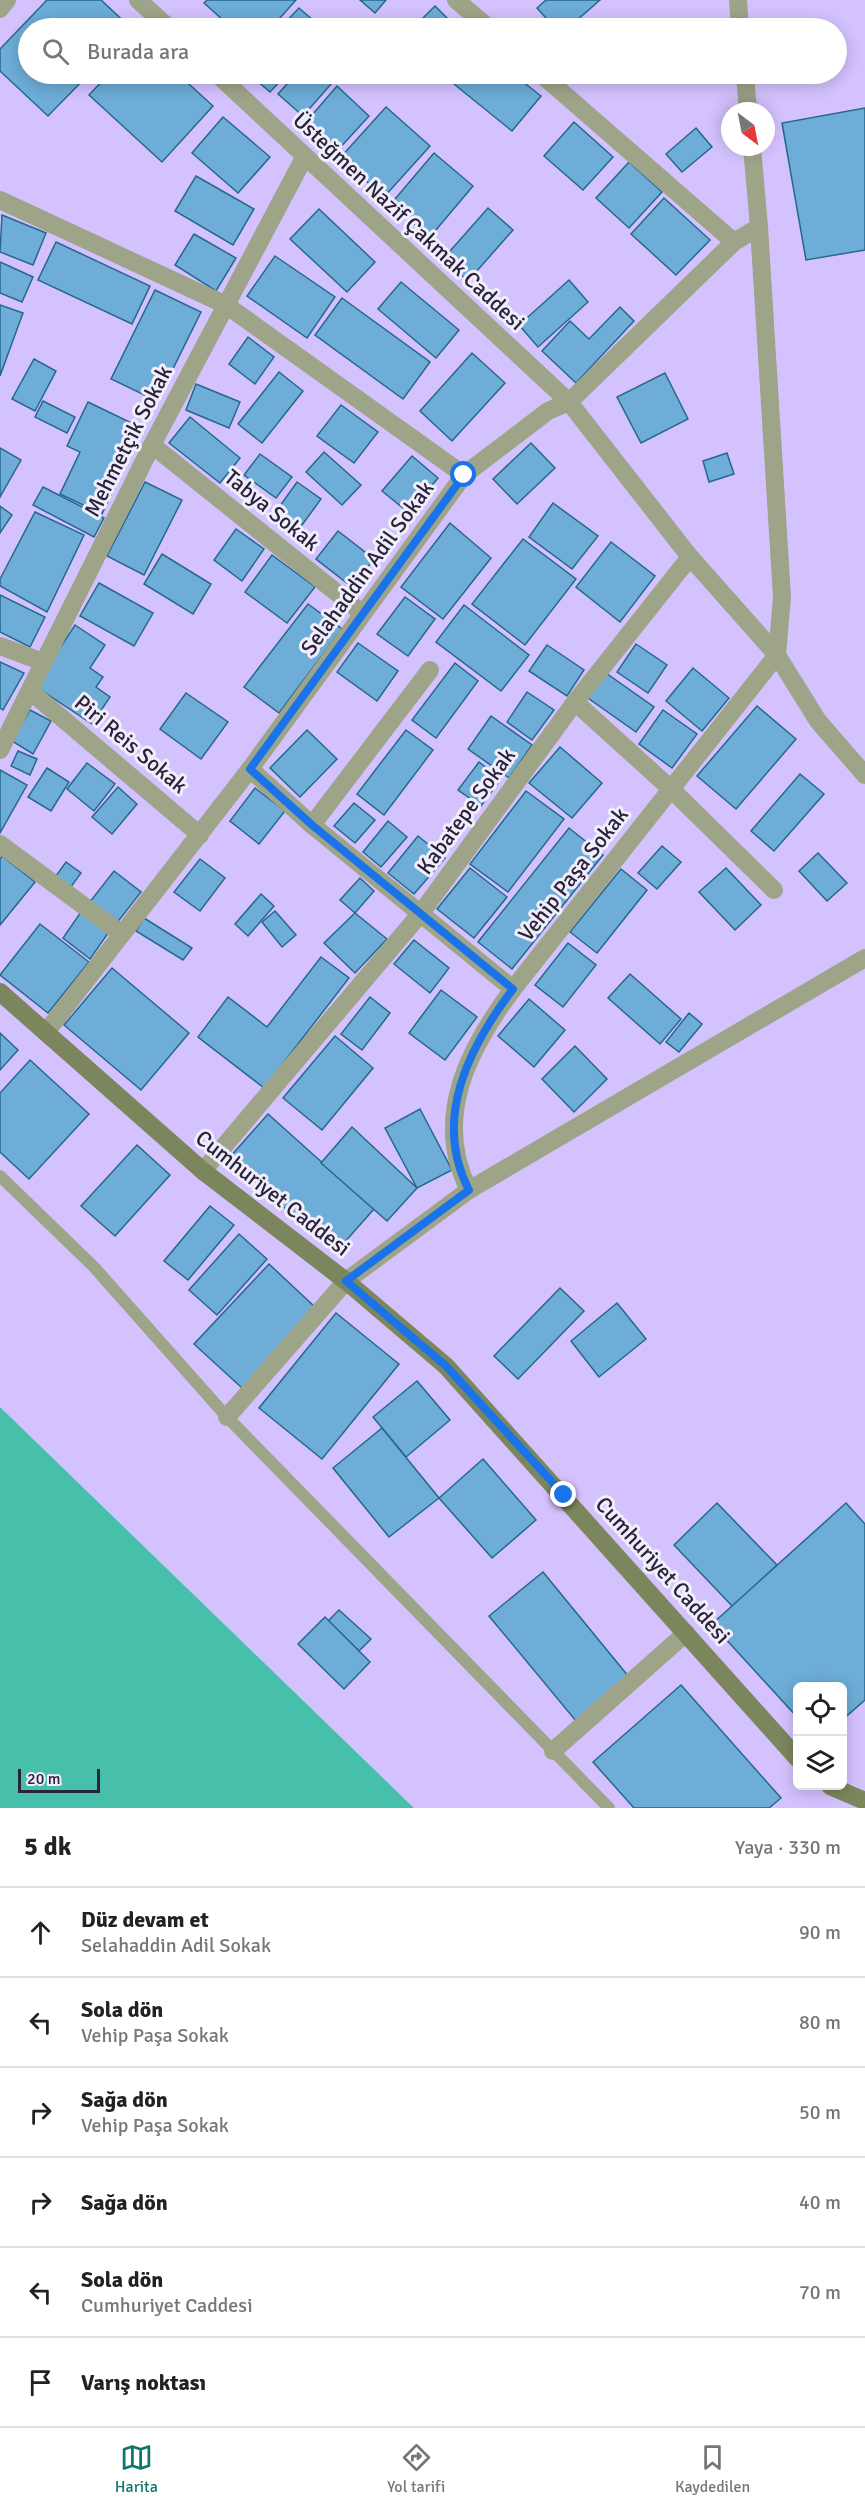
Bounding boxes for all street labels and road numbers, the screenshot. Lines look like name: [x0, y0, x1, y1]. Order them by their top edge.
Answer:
street label: Üsteğmen Nazif Çakmak Caddesi: [287, 106, 531, 336]
street label: Mehmetçik Sokak: [78, 361, 178, 521]
street label: Tabya Sokak: [219, 463, 325, 557]
street label: Selahaddin Adil Sokak: [295, 476, 439, 660]
street label: Piri Reis Sokak: [69, 689, 193, 799]
street label: Kabatepe Sokak: [411, 743, 521, 879]
street label: Vehip Paşa Sokak: [512, 802, 634, 946]
street label: Cumhuriyet Caddesi: [190, 1124, 356, 1262]
street label: Cumhuriyet Caddesi: [590, 1491, 736, 1649]

